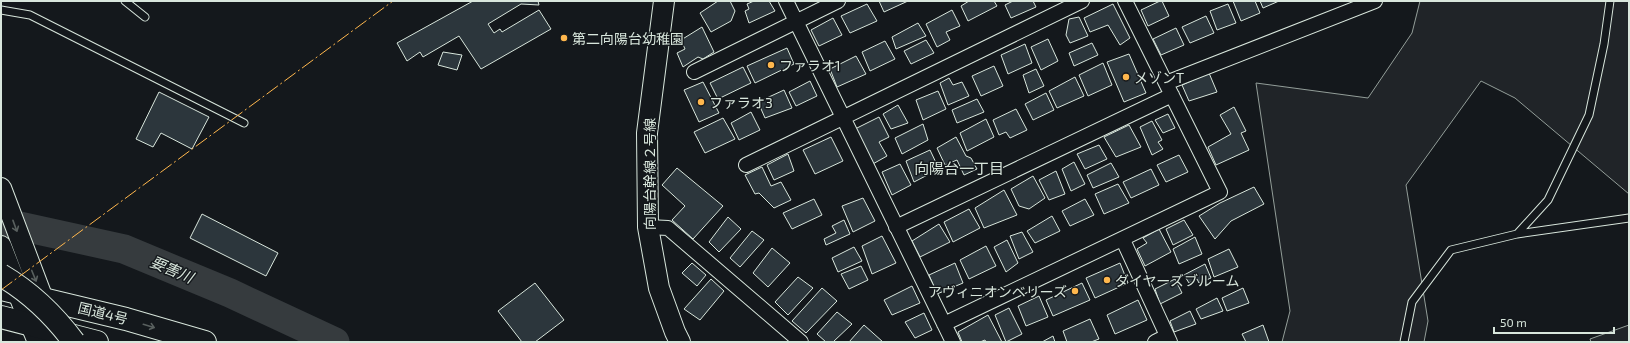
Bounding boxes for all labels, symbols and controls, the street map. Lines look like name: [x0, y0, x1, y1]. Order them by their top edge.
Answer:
place label: 第二向陽台幼稚園: [572, 30, 684, 47]
marker: 第二向陽台幼稚園: [559, 33, 569, 43]
place label: ファラオ1: [779, 57, 841, 74]
marker: ファラオ1: [766, 60, 776, 70]
place label: メゾンT: [1134, 69, 1184, 86]
marker: メゾンT: [1121, 72, 1131, 82]
place label: ファラオ3: [709, 94, 773, 111]
marker: ファラオ3: [696, 97, 706, 107]
street label: 向陽台幹線２号線: [641, 118, 658, 230]
district label: 向陽台一丁目: [914, 159, 1004, 177]
one-way arrow: [12, 219, 19, 232]
water label: 要害川: [148, 252, 198, 287]
one-way arrow: [31, 270, 39, 282]
place label: ダイヤーズブルーム: [1115, 272, 1239, 289]
marker: ダイヤーズブルーム: [1102, 275, 1112, 285]
place label: アヴィニオンベリーズ: [928, 283, 1067, 300]
marker: アヴィニオンベリーズ: [1070, 286, 1080, 296]
street label: 国道4号: [76, 299, 130, 327]
scale bar: [1494, 309, 1614, 335]
text: 50 m: [1500, 315, 1527, 329]
one-way arrow: [142, 323, 155, 330]

